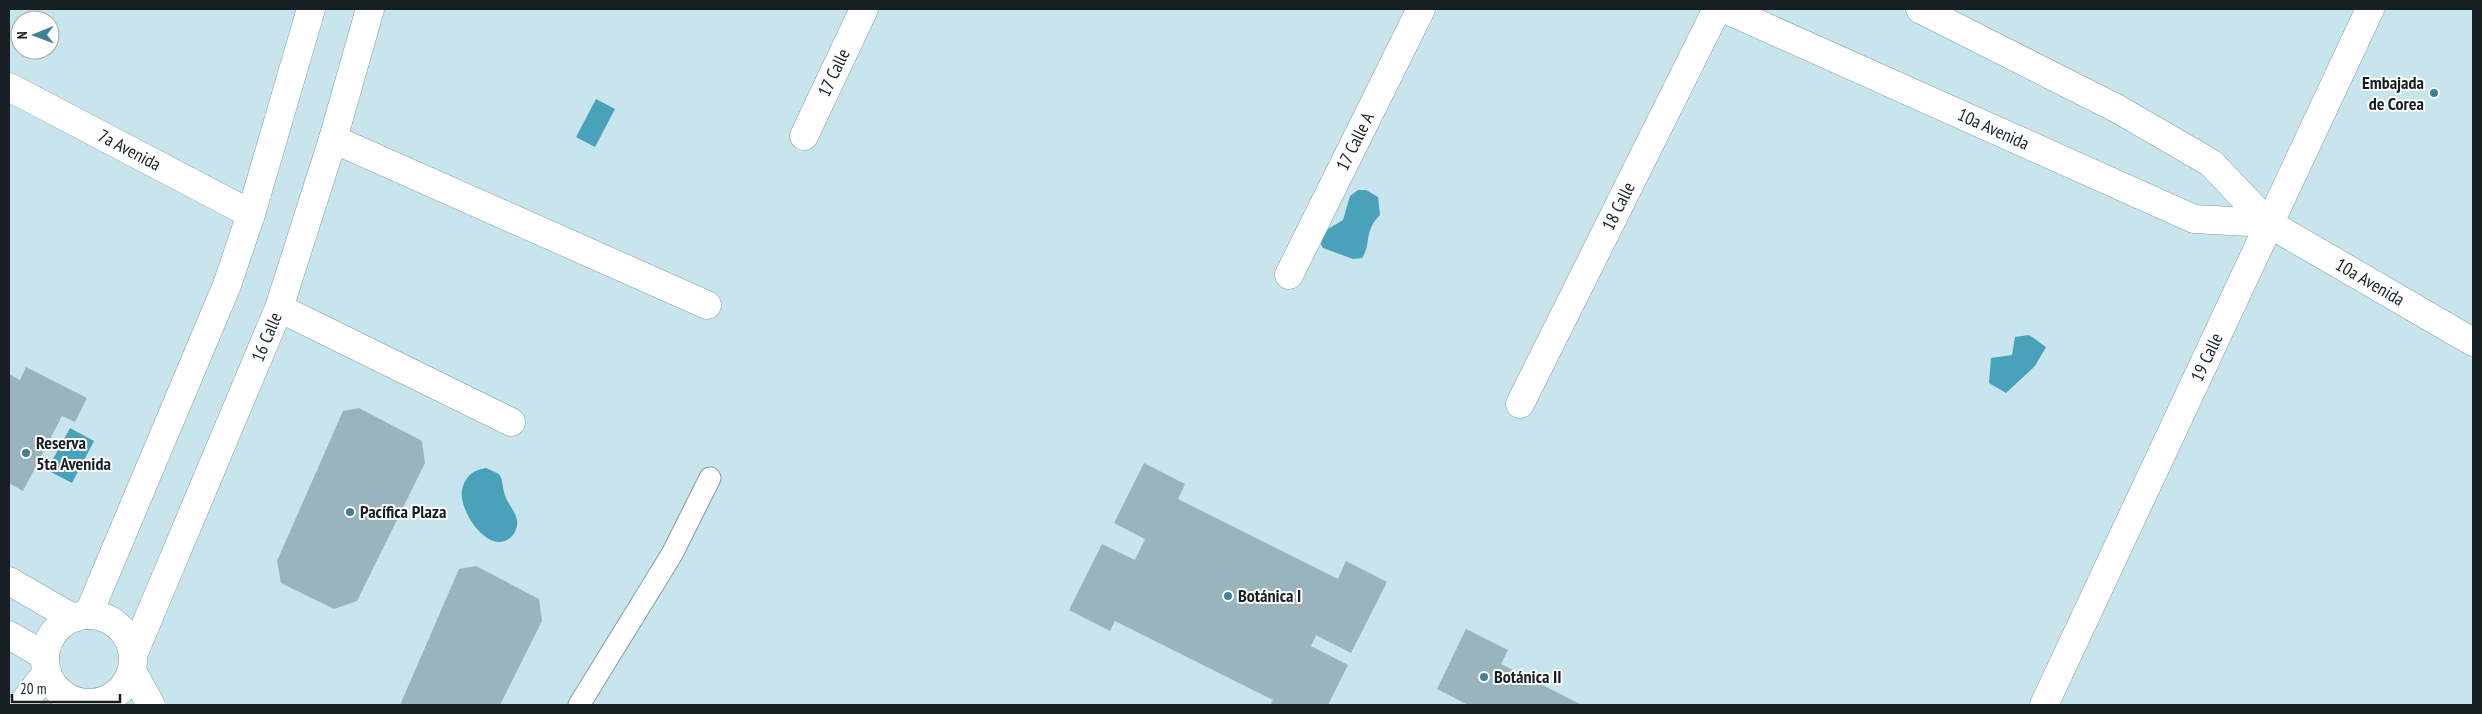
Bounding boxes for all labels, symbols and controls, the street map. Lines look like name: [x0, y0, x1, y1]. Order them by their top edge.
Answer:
north arrow: [10, 10, 60, 60]
text: N: [13, 31, 31, 39]
street label: 17 Calle: [812, 45, 855, 100]
place label: Embajada de Corea: [2362, 71, 2424, 115]
marker: Embajada de Corea: [2428, 87, 2440, 99]
street label: 10a Avenida: [1954, 103, 2033, 155]
street label: 17 Calle A: [1331, 108, 1379, 174]
street label: 7a Avenida: [94, 124, 165, 176]
street label: 18 Calle: [1596, 178, 1640, 234]
street label: 10a Avenida: [2332, 253, 2409, 311]
street label: 16 Calle: [246, 309, 287, 365]
street label: 19 Calle: [2185, 329, 2228, 385]
place label: Reserva 5ta Avenida: [36, 431, 111, 475]
marker: Reserva 5ta Avenida: [20, 447, 32, 459]
place label: Pacífica Plaza: [360, 500, 446, 523]
marker: Pacífica Plaza: [344, 506, 356, 518]
place label: Botánica I: [1238, 584, 1301, 607]
marker: Botánica I: [1222, 590, 1234, 602]
place label: Botánica II: [1494, 665, 1562, 688]
marker: Botánica II: [1478, 671, 1490, 683]
scale bar: [12, 672, 120, 704]
text: 20 m: [20, 679, 46, 698]

